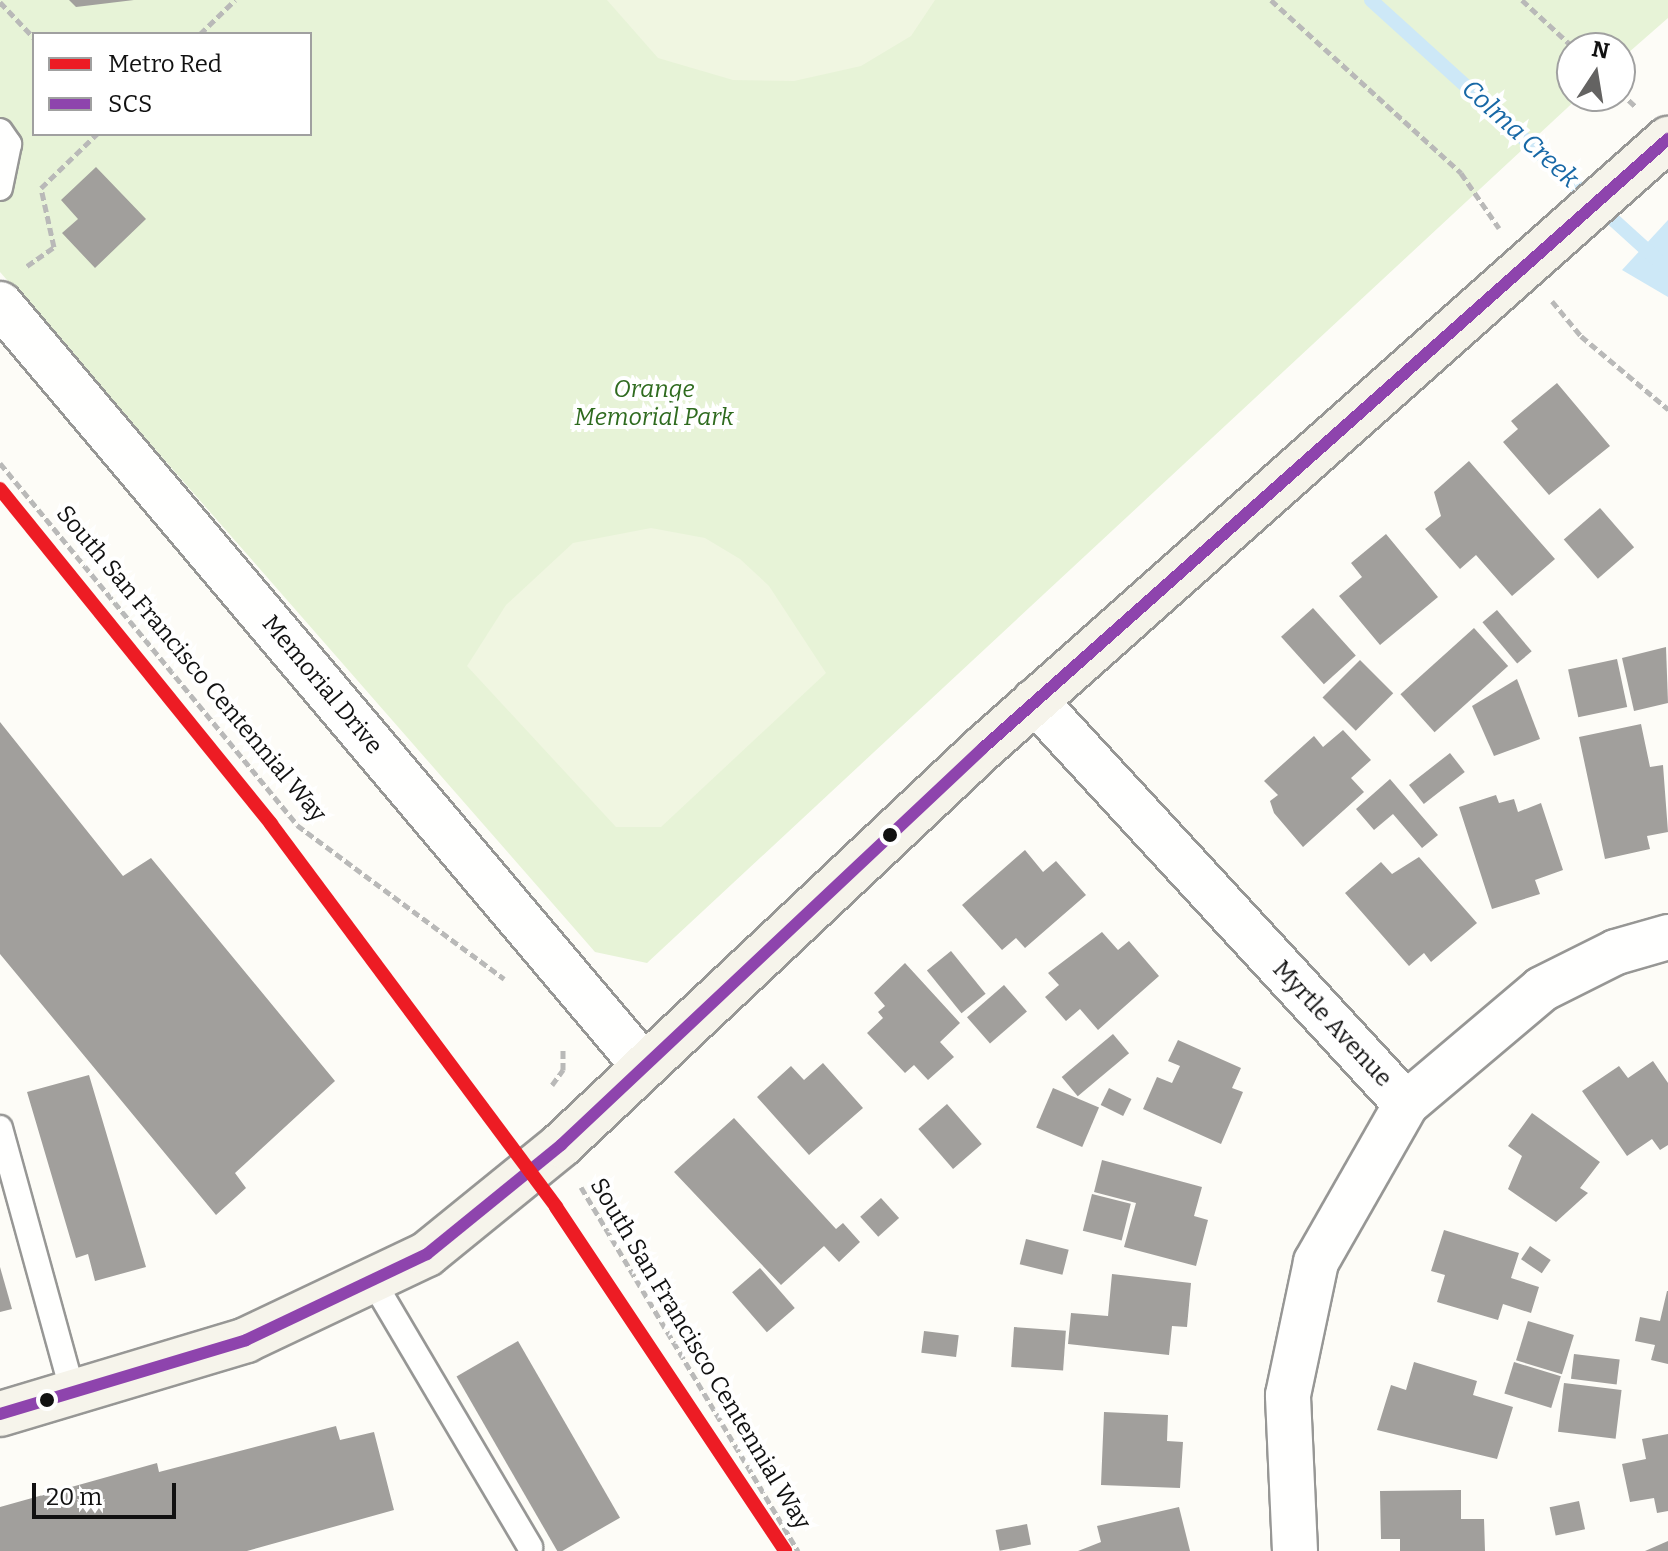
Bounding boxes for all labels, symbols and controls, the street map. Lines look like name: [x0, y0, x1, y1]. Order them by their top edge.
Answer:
legend: [32, 32, 312, 136]
north arrow: [1556, 32, 1636, 112]
text: N: [1590, 35, 1612, 65]
text: Metro Red: [108, 50, 222, 78]
water label: Colma Creek: [1455, 73, 1585, 195]
text: SCS: [108, 90, 152, 118]
park label: Orange Memorial Park: [574, 376, 734, 432]
street label: South San Francisco Centennial Way: [50, 500, 332, 828]
street label: Memorial Drive: [256, 610, 388, 760]
unlabelled marker: [882, 827, 898, 843]
street label: Myrtle Avenue: [1266, 955, 1398, 1093]
street label: South San Francisco Centennial Way: [583, 1173, 817, 1535]
unlabelled marker: [39, 1392, 55, 1408]
scale bar: [36, 1467, 180, 1517]
text: 20 m: [46, 1483, 102, 1511]

